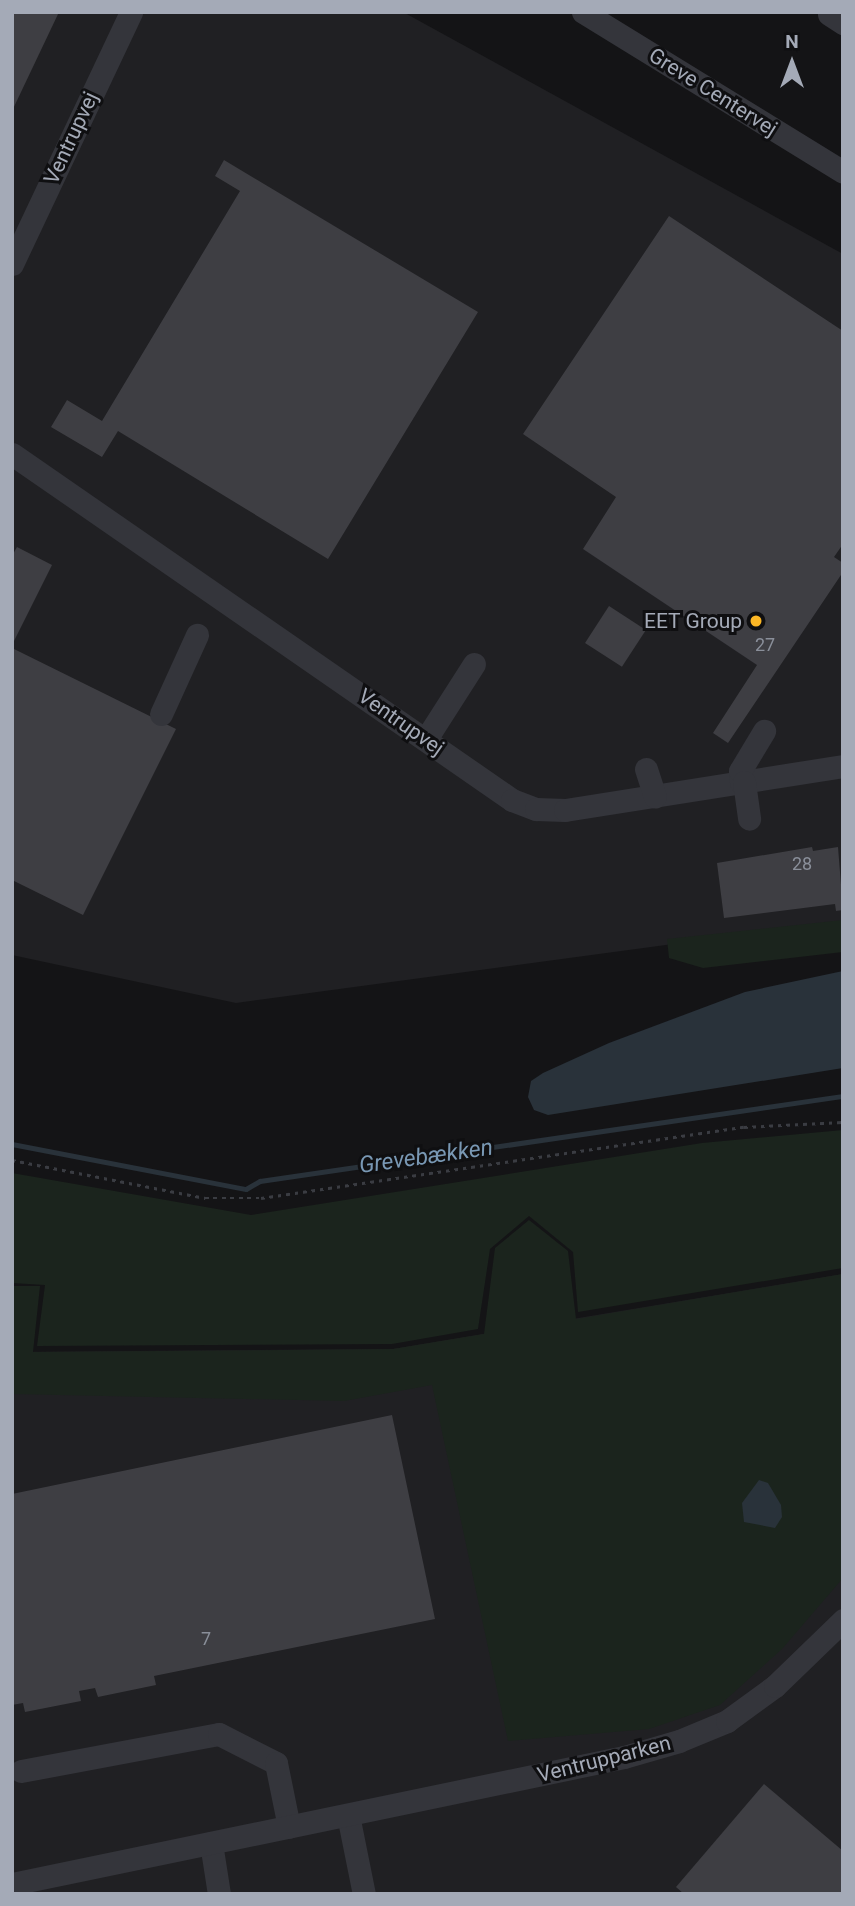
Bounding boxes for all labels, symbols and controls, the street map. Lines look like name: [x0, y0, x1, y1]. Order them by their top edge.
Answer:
north arrow: [757, 28, 827, 98]
text: N: [785, 30, 799, 53]
street label: Greve Centervej: [644, 42, 782, 142]
street label: Ventrupvej: [39, 88, 103, 188]
place label: EET Group: [644, 608, 742, 634]
marker: EET Group: [748, 613, 764, 629]
house number: 27: [755, 634, 775, 656]
street label: Ventrupvej: [353, 683, 449, 761]
house number: 28: [792, 853, 812, 875]
water label: Grevebækken: [357, 1134, 495, 1180]
house number: 7: [201, 1628, 211, 1650]
street label: Ventrupparken: [535, 1730, 673, 1788]

